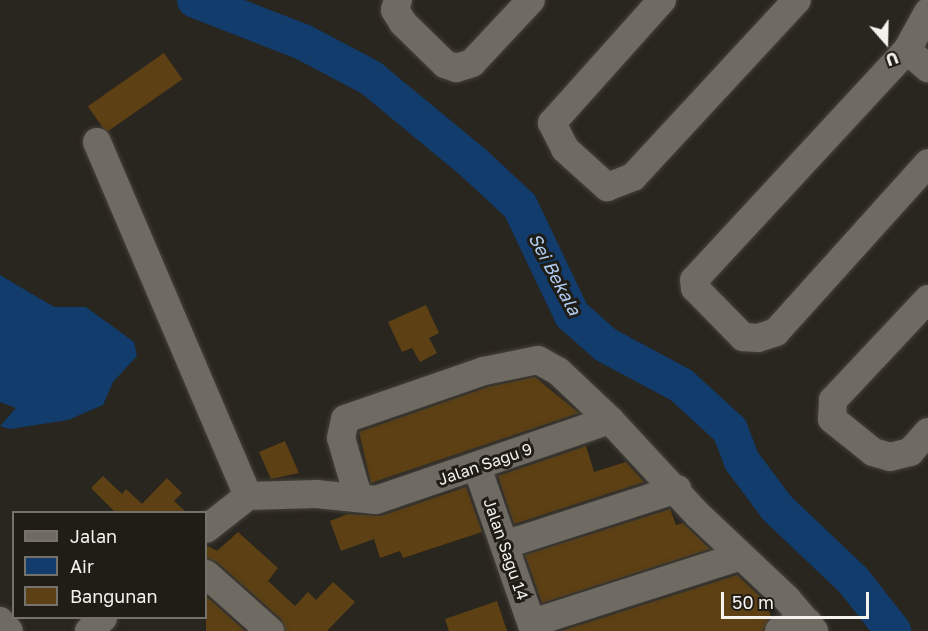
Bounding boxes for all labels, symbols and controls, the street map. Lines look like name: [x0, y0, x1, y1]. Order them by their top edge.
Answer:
north arrow: [856, 12, 916, 72]
text: U: [883, 48, 901, 70]
water label: Sei Bekala: [524, 229, 586, 319]
street label: Jalan Sagu 9: [435, 439, 535, 489]
street label: Jalan Sagu 14: [480, 496, 532, 602]
legend: [12, 511, 207, 619]
text: Jalan: [70, 525, 117, 547]
text: Air: [70, 555, 94, 577]
scale bar: [724, 580, 872, 618]
text: Bangunan: [70, 585, 158, 607]
text: 50 m: [732, 591, 774, 613]

